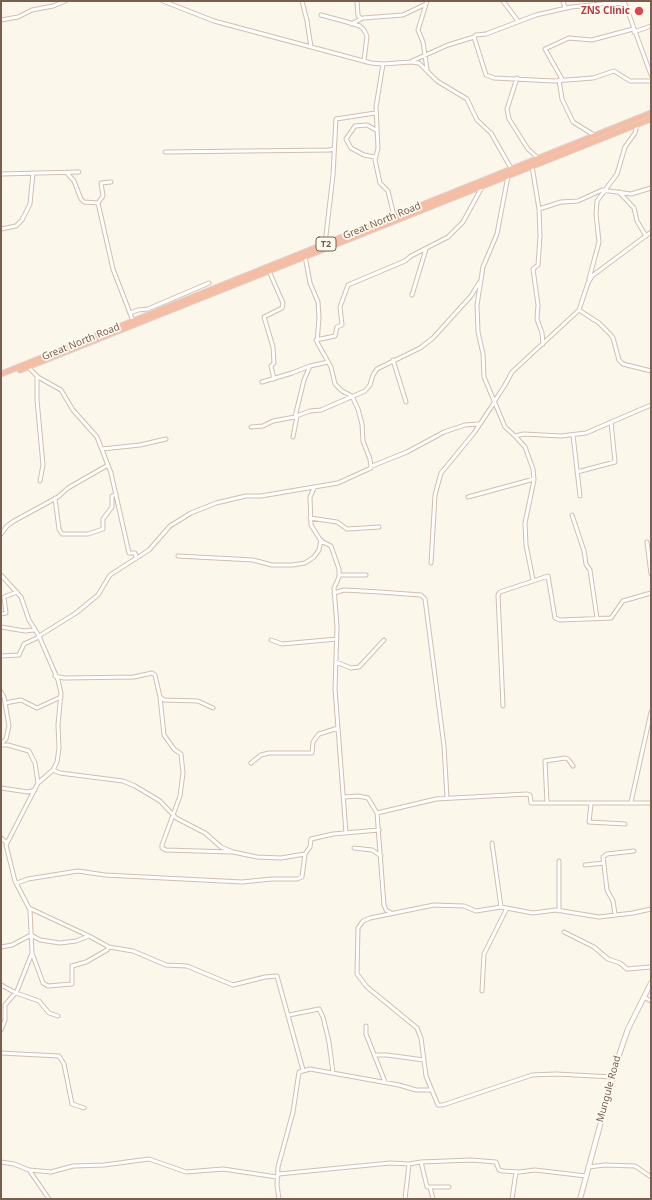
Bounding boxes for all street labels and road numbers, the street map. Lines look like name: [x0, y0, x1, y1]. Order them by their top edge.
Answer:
street label: Great North Road: [341, 200, 423, 242]
road number: T2: [316, 237, 336, 251]
street label: Great North Road: [40, 321, 122, 363]
street label: Mungule Road: [594, 1054, 624, 1124]

